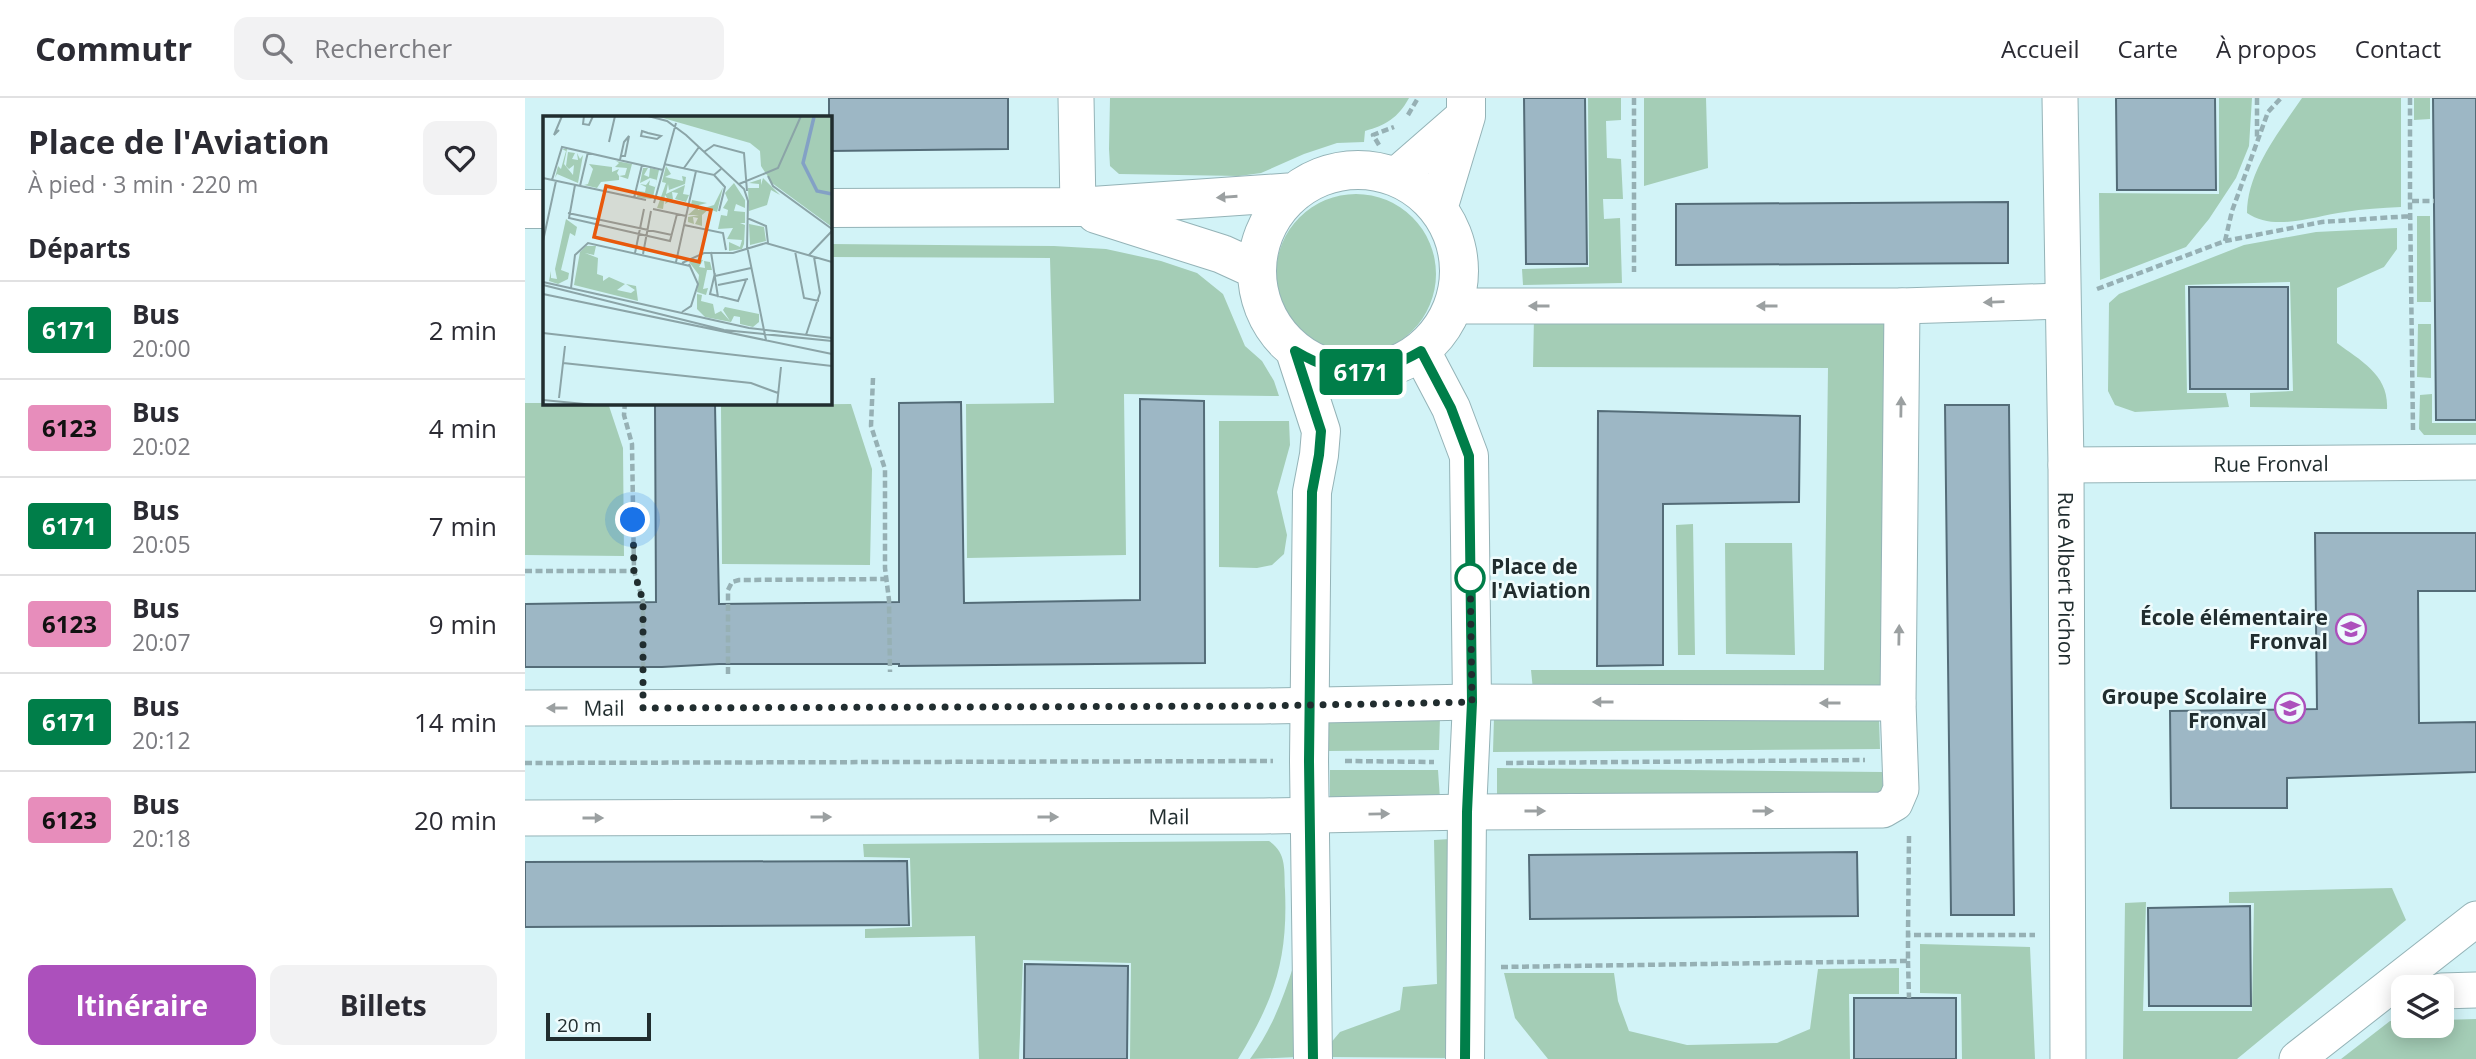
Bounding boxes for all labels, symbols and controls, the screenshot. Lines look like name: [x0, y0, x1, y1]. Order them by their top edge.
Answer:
search box: [234, 17, 724, 80]
text: Commutr: [35, 26, 192, 71]
icon: search: [258, 29, 296, 67]
text: Rechercher: [314, 30, 452, 66]
text: Accueil: [2001, 32, 2080, 65]
text: Carte: [2118, 32, 2178, 65]
text: À propos: [2216, 32, 2317, 65]
text: Contact: [2355, 32, 2441, 65]
inset map: [543, 116, 831, 404]
text: Place de l'Aviation: [28, 119, 330, 164]
button: heart: [423, 121, 497, 195]
text: À pied · 3 min · 220 m: [28, 168, 258, 200]
one-way arrow: [1215, 192, 1237, 203]
text: Départs: [28, 230, 131, 266]
text: Bus: [132, 296, 179, 332]
one-way arrow: [1983, 297, 2005, 308]
one-way arrow: [1528, 300, 1550, 312]
one-way arrow: [1756, 300, 1778, 312]
text: 2 min: [429, 312, 497, 348]
text: 6171: [42, 313, 97, 346]
text: 20:00: [132, 332, 191, 364]
line badge: 6171: [1312, 349, 1410, 395]
text: 6171: [1334, 355, 1388, 388]
text: Bus: [132, 394, 179, 430]
one-way arrow: [1895, 396, 1907, 418]
text: 4 min: [429, 410, 497, 446]
text: 6123: [42, 411, 97, 444]
text: 20:02: [132, 430, 191, 462]
street label: Rue Fronval: [2213, 449, 2329, 478]
text: Bus: [132, 492, 179, 528]
street label: Rue Albert Pichon: [2052, 492, 2081, 666]
your location: [615, 502, 650, 537]
text: 7 min: [429, 508, 497, 544]
text: 6171: [42, 509, 97, 542]
text: 20:05: [132, 528, 191, 560]
place label: Place de l'Aviation: [1491, 552, 1591, 604]
marker: Place de l'Aviation: [1455, 563, 1485, 593]
text: Bus: [132, 590, 179, 626]
place label: École élémentaire Fronval: [2140, 603, 2328, 655]
text: 9 min: [429, 606, 497, 642]
text: 6123: [42, 607, 97, 640]
school or university icon: École élémentaire Fronval: [2334, 612, 2368, 646]
one-way arrow: [1893, 624, 1905, 646]
text: 20:07: [132, 626, 191, 658]
place label: Groupe Scolaire Fronval: [2101, 682, 2267, 734]
text: Bus: [132, 688, 179, 724]
school or university icon: Groupe Scolaire Fronval: [2273, 691, 2307, 725]
street label: Mail: [583, 694, 625, 722]
one-way arrow: [1591, 696, 1613, 708]
one-way arrow: [1819, 697, 1841, 709]
one-way arrow: [546, 702, 568, 714]
text: 14 min: [414, 704, 497, 740]
text: 6171: [42, 705, 97, 738]
text: 20:12: [132, 724, 191, 756]
text: Bus: [132, 786, 179, 822]
text: 20 min: [414, 802, 497, 838]
street label: Mail: [1148, 802, 1190, 830]
text: 6123: [42, 803, 97, 836]
one-way arrow: [1525, 805, 1547, 817]
one-way arrow: [1752, 805, 1774, 817]
one-way arrow: [1368, 808, 1390, 819]
one-way arrow: [1037, 811, 1059, 823]
one-way arrow: [582, 812, 604, 824]
one-way arrow: [810, 812, 832, 823]
text: 20:18: [132, 822, 191, 854]
button: Itinéraire: [28, 965, 256, 1045]
button: Billets: [270, 965, 497, 1045]
map controls: [2391, 975, 2454, 1038]
button: layers: [2391, 975, 2454, 1038]
scale bar: [546, 1010, 651, 1042]
text: 20 m: [557, 1012, 601, 1038]

